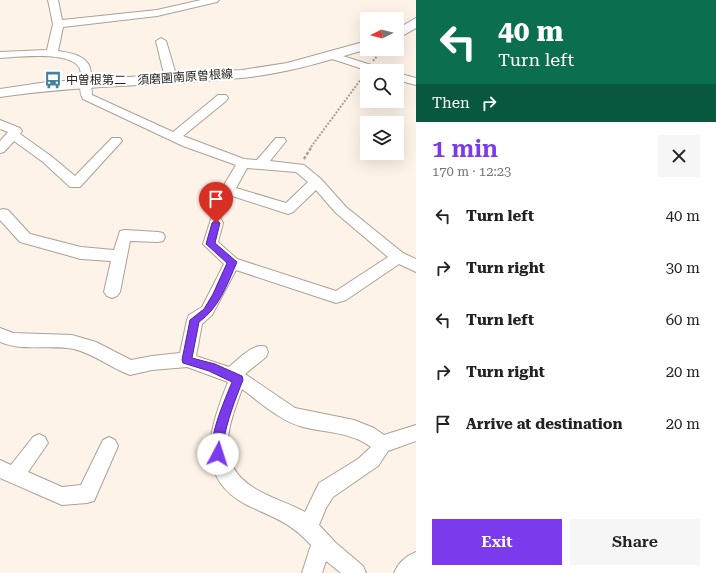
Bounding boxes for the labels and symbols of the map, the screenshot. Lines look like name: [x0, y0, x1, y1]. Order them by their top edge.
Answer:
north arrow: [360, 12, 404, 56]
street label: 須磨園南原曽根線: [137, 67, 233, 87]
bus stop icon: 中曽根第二: [43, 70, 63, 90]
place label: 中曽根第二: [66, 73, 126, 87]
pin: [199, 182, 233, 223]
position arrow: [197, 433, 239, 475]

